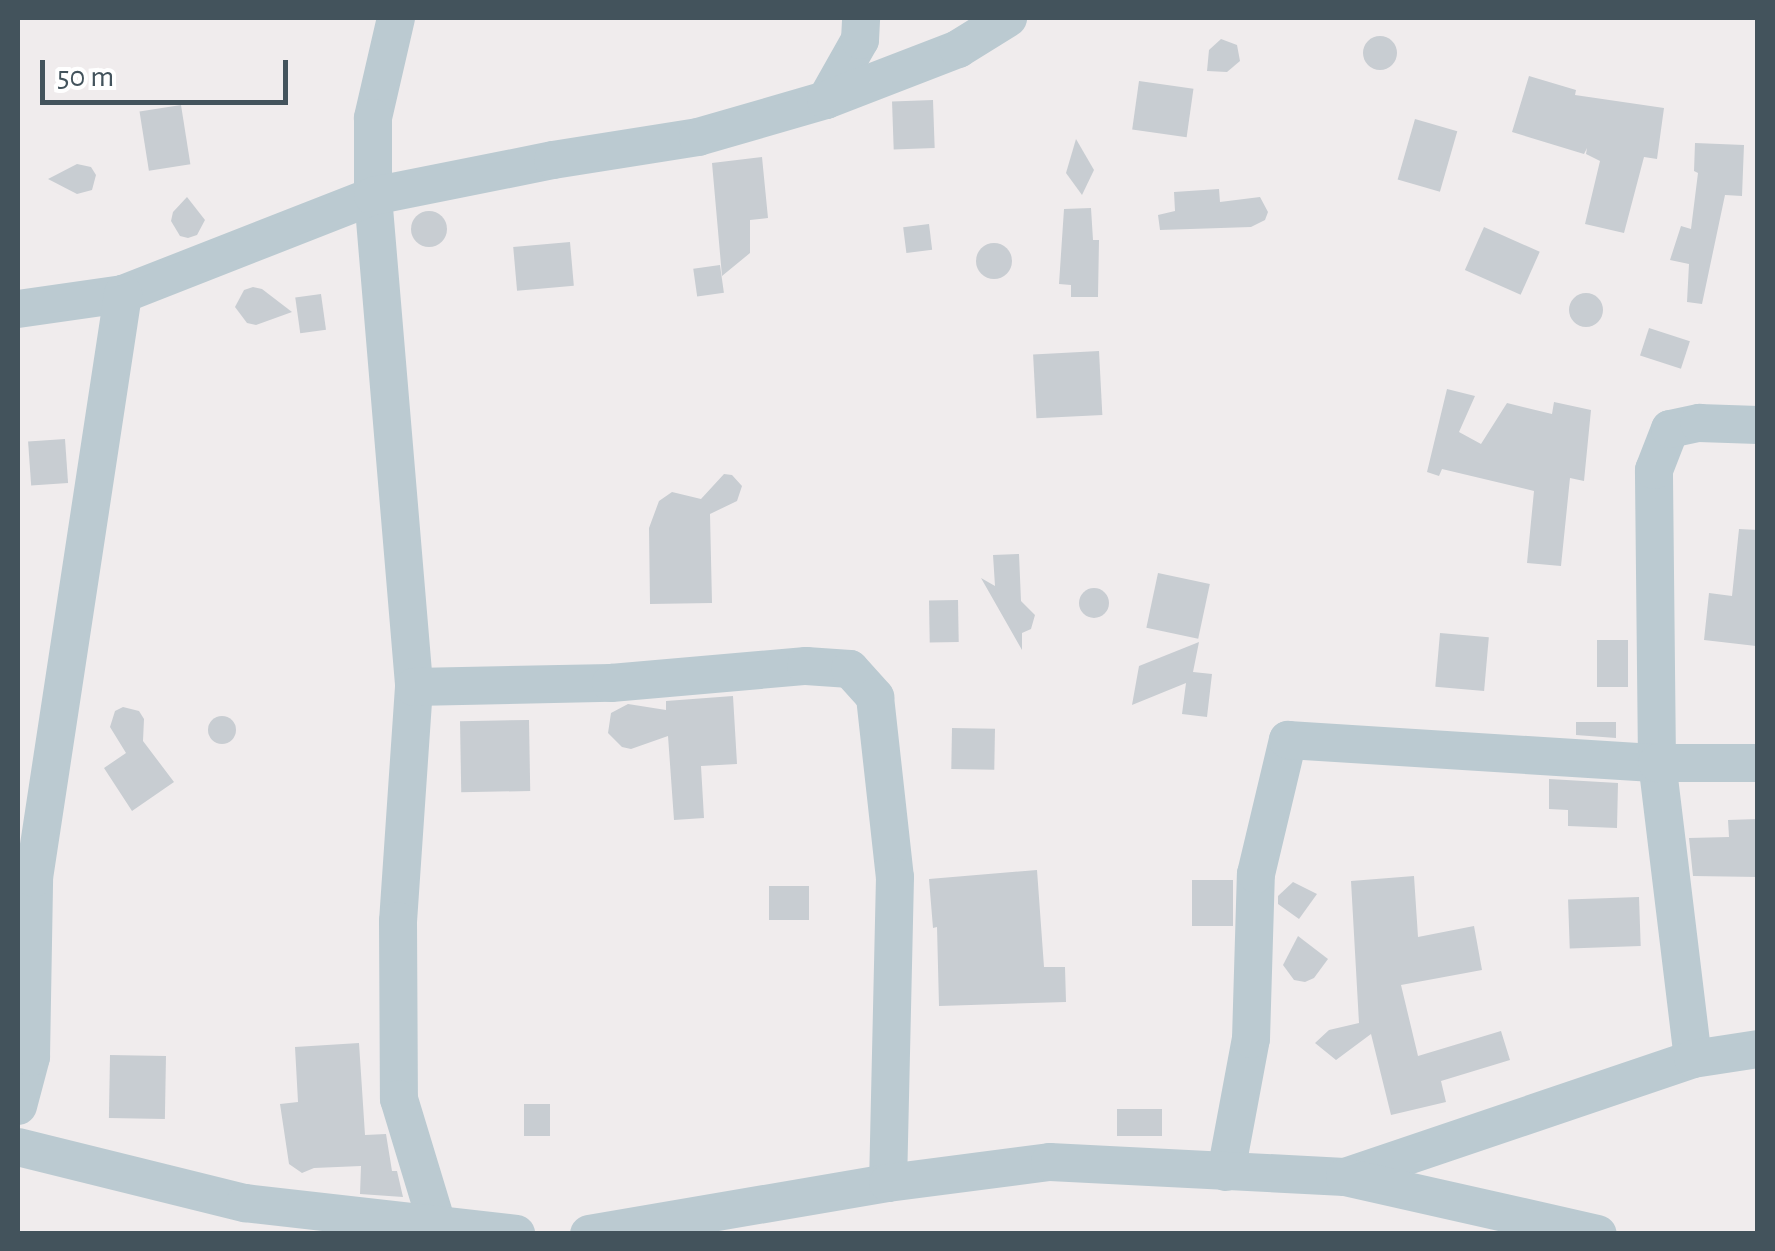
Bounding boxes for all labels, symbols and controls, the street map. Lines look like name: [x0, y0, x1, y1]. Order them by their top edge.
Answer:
scale bar: [45, 40, 292, 102]
text: 50 m: [57, 62, 114, 92]

